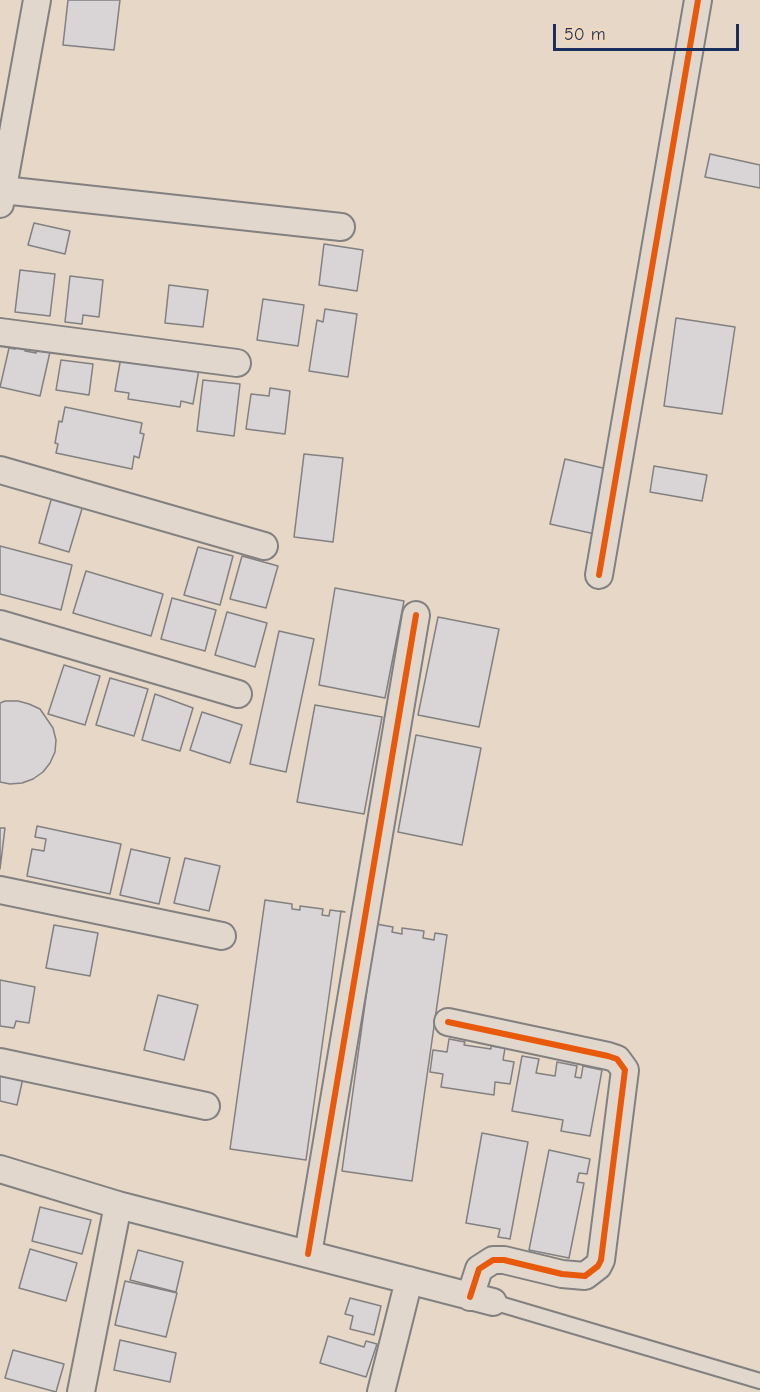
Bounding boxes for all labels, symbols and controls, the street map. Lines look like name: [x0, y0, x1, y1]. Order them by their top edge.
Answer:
scale bar: [556, 12, 742, 50]
text: 50 m: [564, 24, 606, 45]

